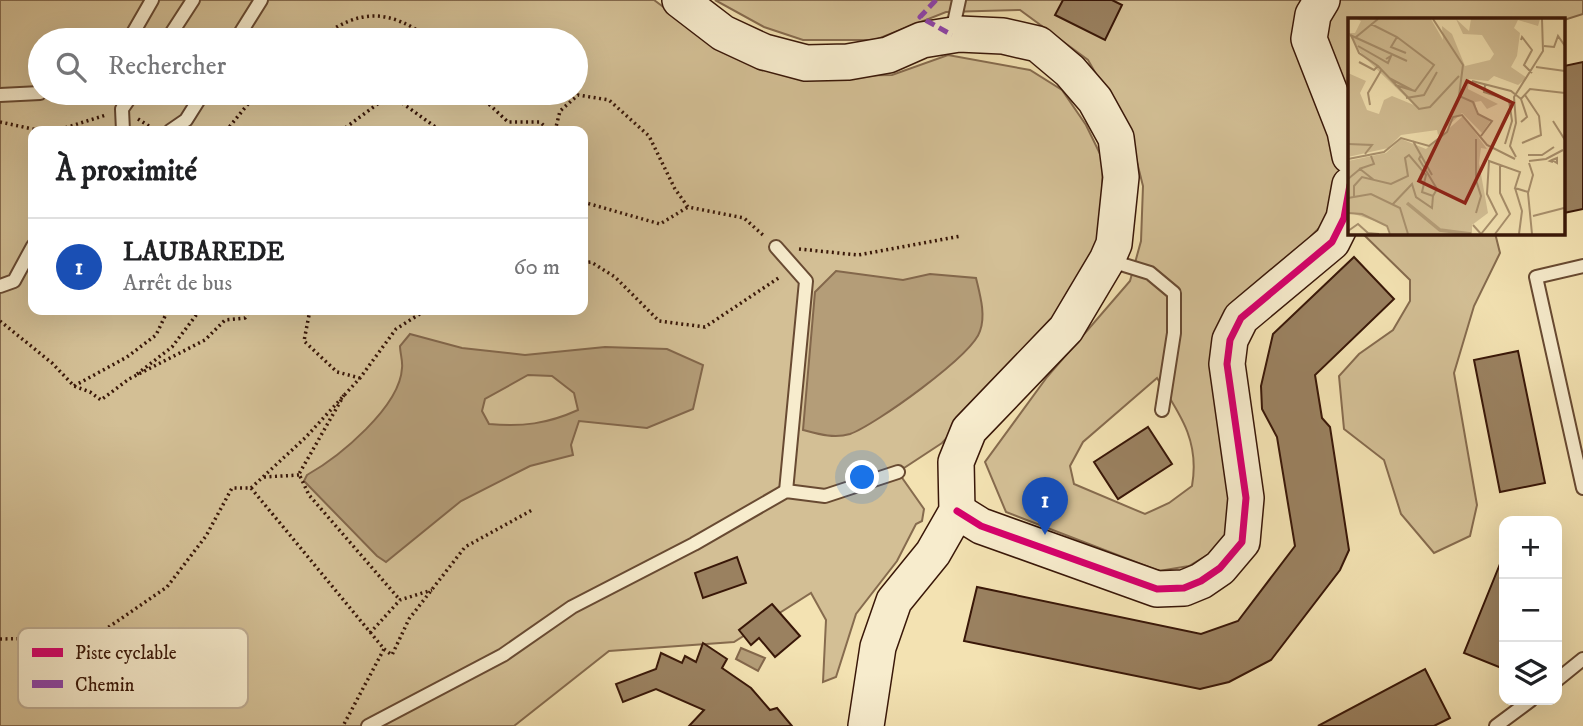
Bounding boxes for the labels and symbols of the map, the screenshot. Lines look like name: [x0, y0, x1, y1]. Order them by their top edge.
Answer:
inset map: [1348, 18, 1566, 234]
your location: [845, 460, 879, 494]
pin: 1: [1022, 477, 1068, 535]
legend: [18, 628, 248, 708]
text: Piste cyclable: [75, 642, 177, 665]
text: Chemin: [75, 674, 135, 697]

